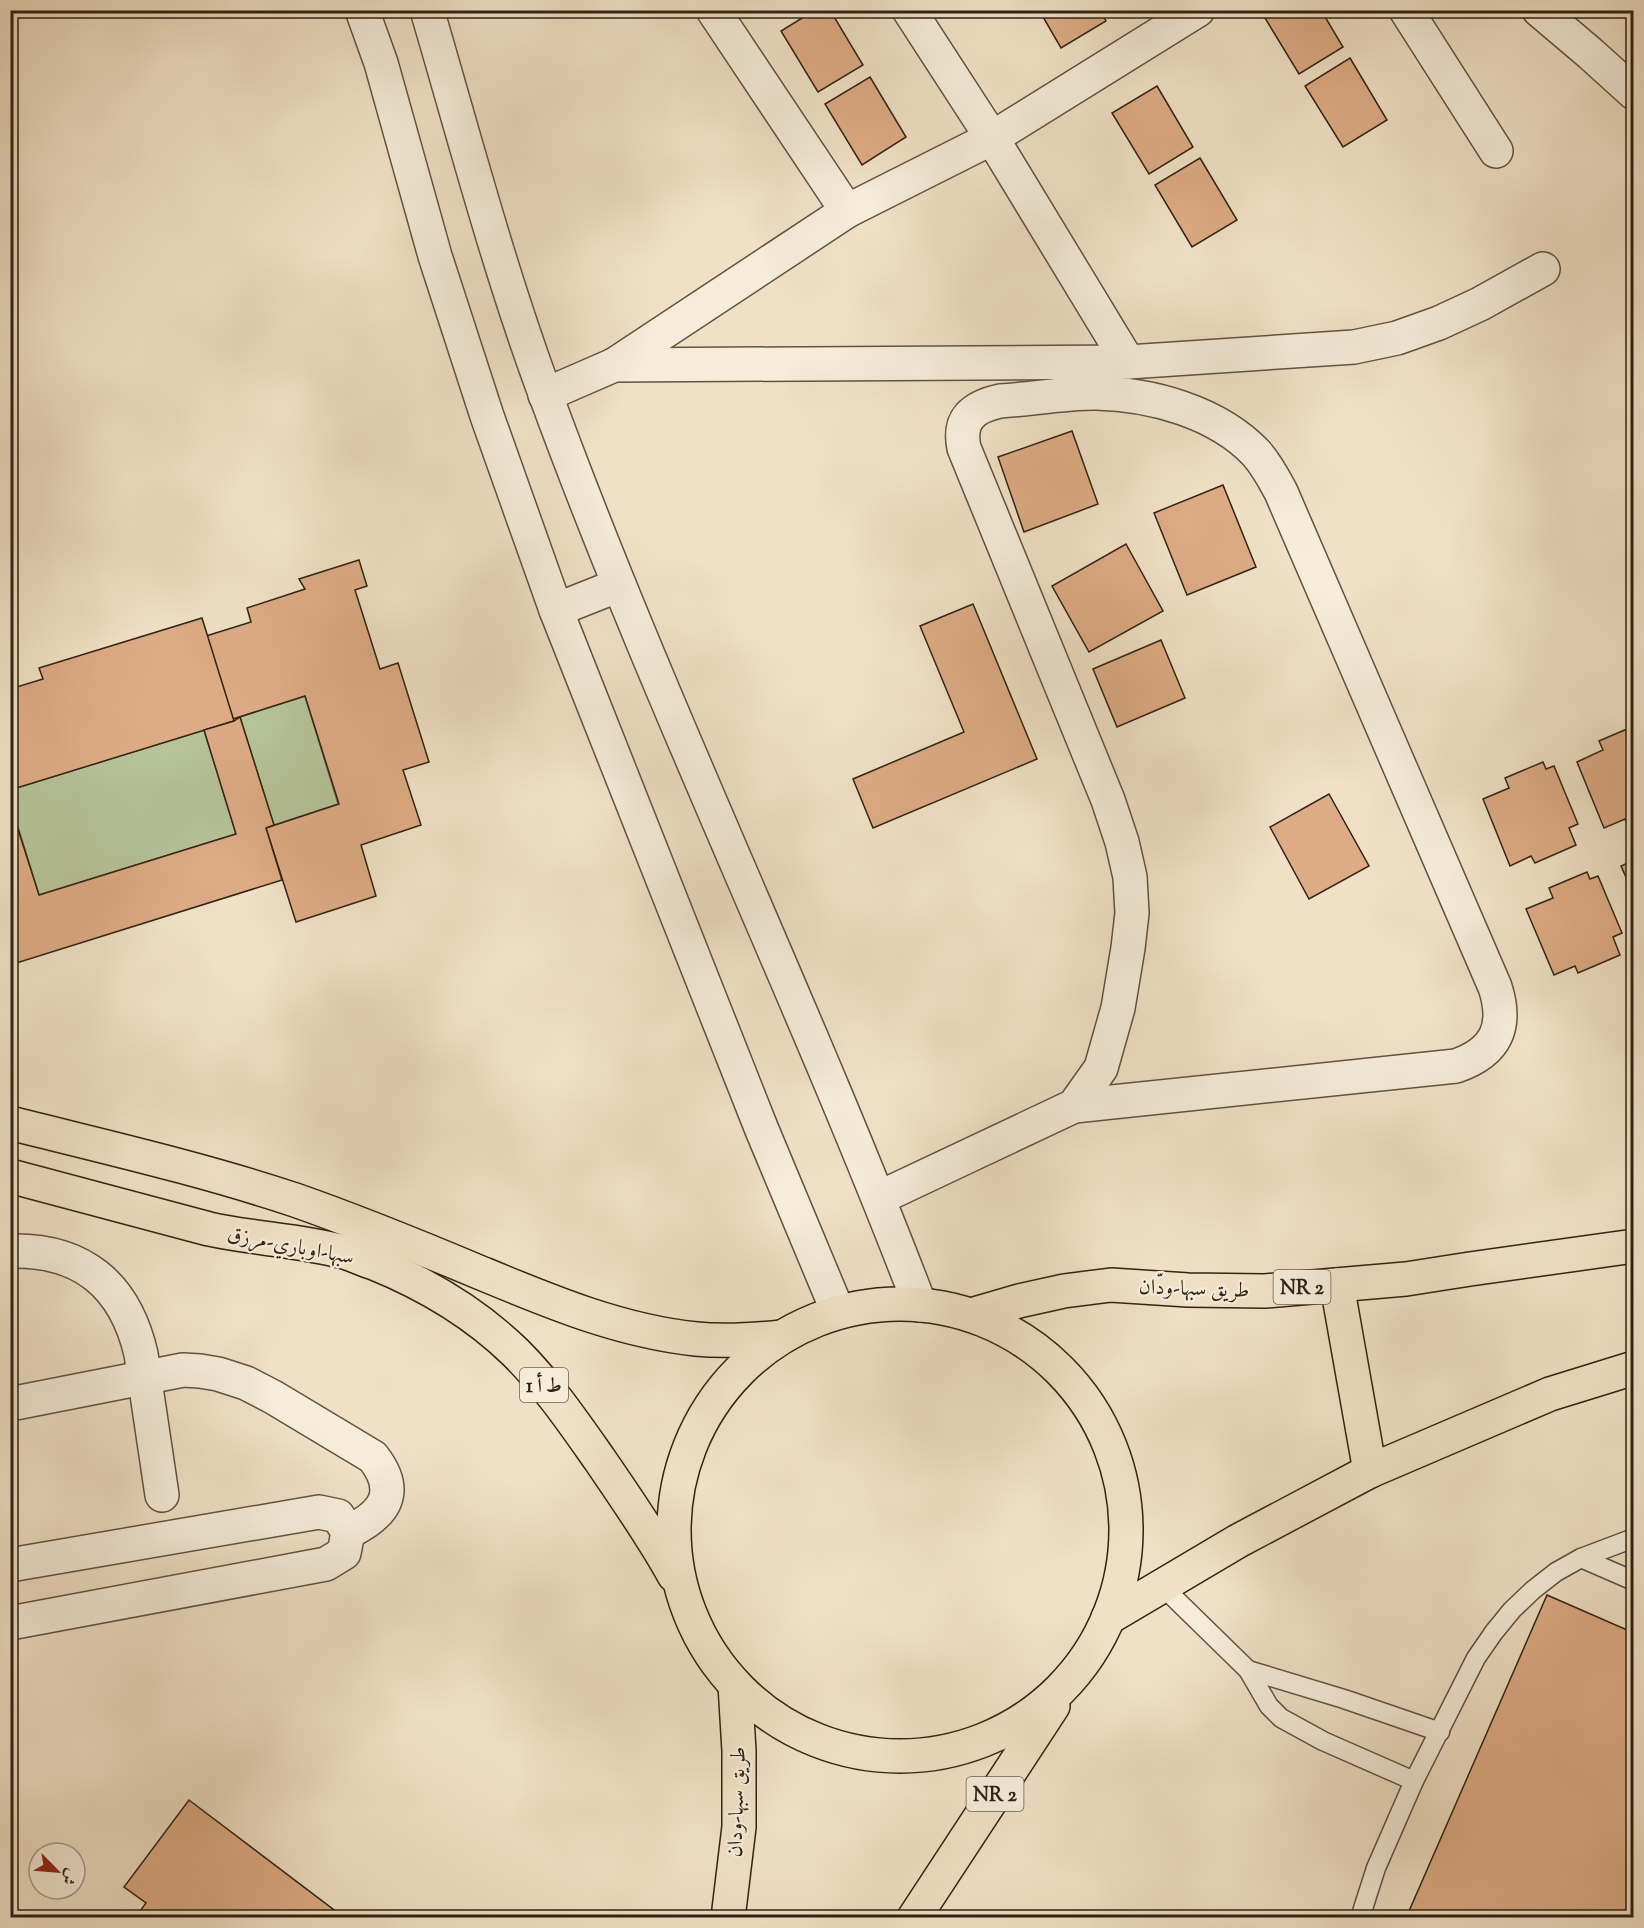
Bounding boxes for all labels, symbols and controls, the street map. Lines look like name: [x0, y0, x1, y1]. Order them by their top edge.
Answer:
street label: سبها-اوباري-مرزق: [225, 1220, 357, 1274]
road number: NR 2: [1274, 1270, 1330, 1304]
street label: طريق سبها-ودّان: [1138, 1271, 1250, 1307]
road number: ط أ 1: [520, 1368, 568, 1402]
street label: طريق سبها-ودان: [721, 1746, 755, 1858]
road number: NR 2: [966, 1777, 1024, 1811]
north arrow: [27, 1841, 87, 1901]
text: ش: [55, 1864, 82, 1888]

